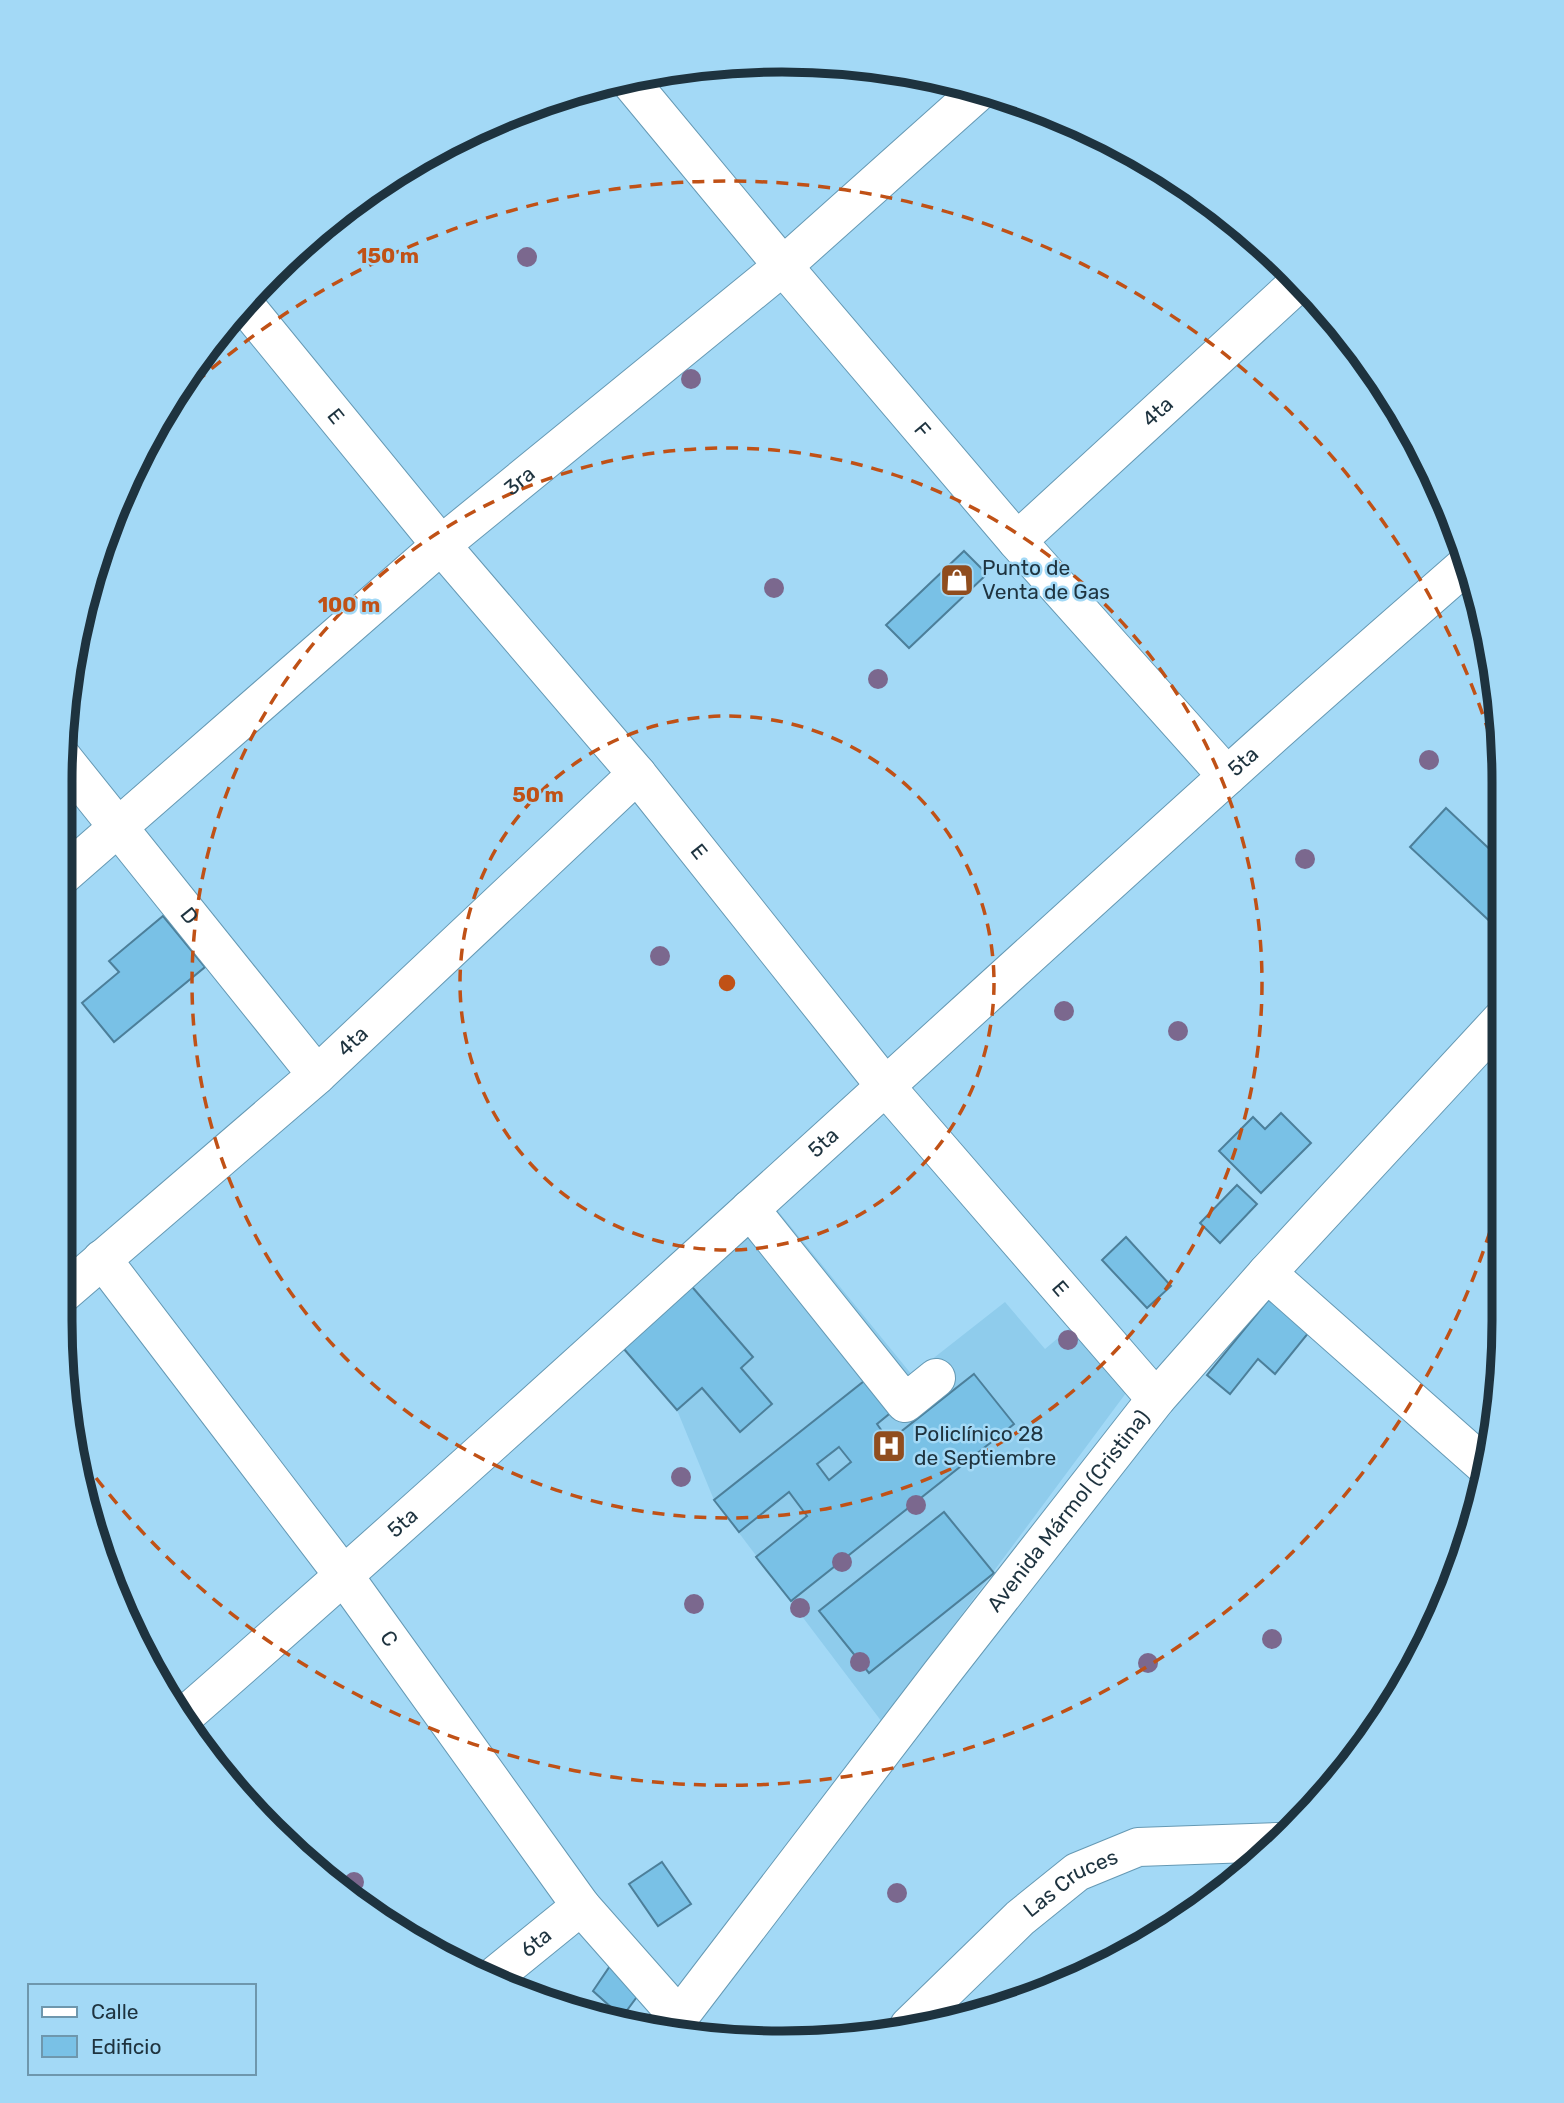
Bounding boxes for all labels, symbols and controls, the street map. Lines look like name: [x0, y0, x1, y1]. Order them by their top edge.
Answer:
text: 150 m: [357, 243, 419, 268]
street label: 4ta: [1137, 391, 1178, 432]
street label: E: [322, 403, 350, 429]
street label: F: [909, 417, 936, 442]
street label: 3ra: [499, 461, 540, 500]
place label: Punto de Venta de Gas: [982, 555, 1110, 604]
shop icon: Punto de Venta de Gas: [938, 561, 976, 599]
text: 100 m: [318, 592, 380, 617]
street label: 5ta: [1222, 741, 1263, 781]
text: 50 m: [512, 782, 564, 807]
street label: E: [685, 839, 713, 864]
street label: D: [175, 902, 204, 929]
centre of rings: [715, 971, 739, 995]
street label: 4ta: [332, 1021, 373, 1061]
street label: 5ta: [803, 1122, 843, 1162]
street label: E: [1047, 1275, 1074, 1301]
street label: Avenida Mármol (Cristina): [981, 1405, 1155, 1617]
place label: Policlínico 28 de Septiembre: [914, 1421, 1056, 1470]
hospital icon: Policlínico 28 de Septiembre: [870, 1427, 908, 1465]
street label: 5ta: [382, 1502, 423, 1543]
street label: C: [375, 1625, 404, 1651]
street label: Las Cruces: [1018, 1844, 1121, 1922]
street label: 6ta: [515, 1922, 556, 1962]
legend: [28, 1984, 256, 2075]
text: Calle: [91, 1999, 139, 2024]
text: Edificio: [91, 2034, 161, 2059]

